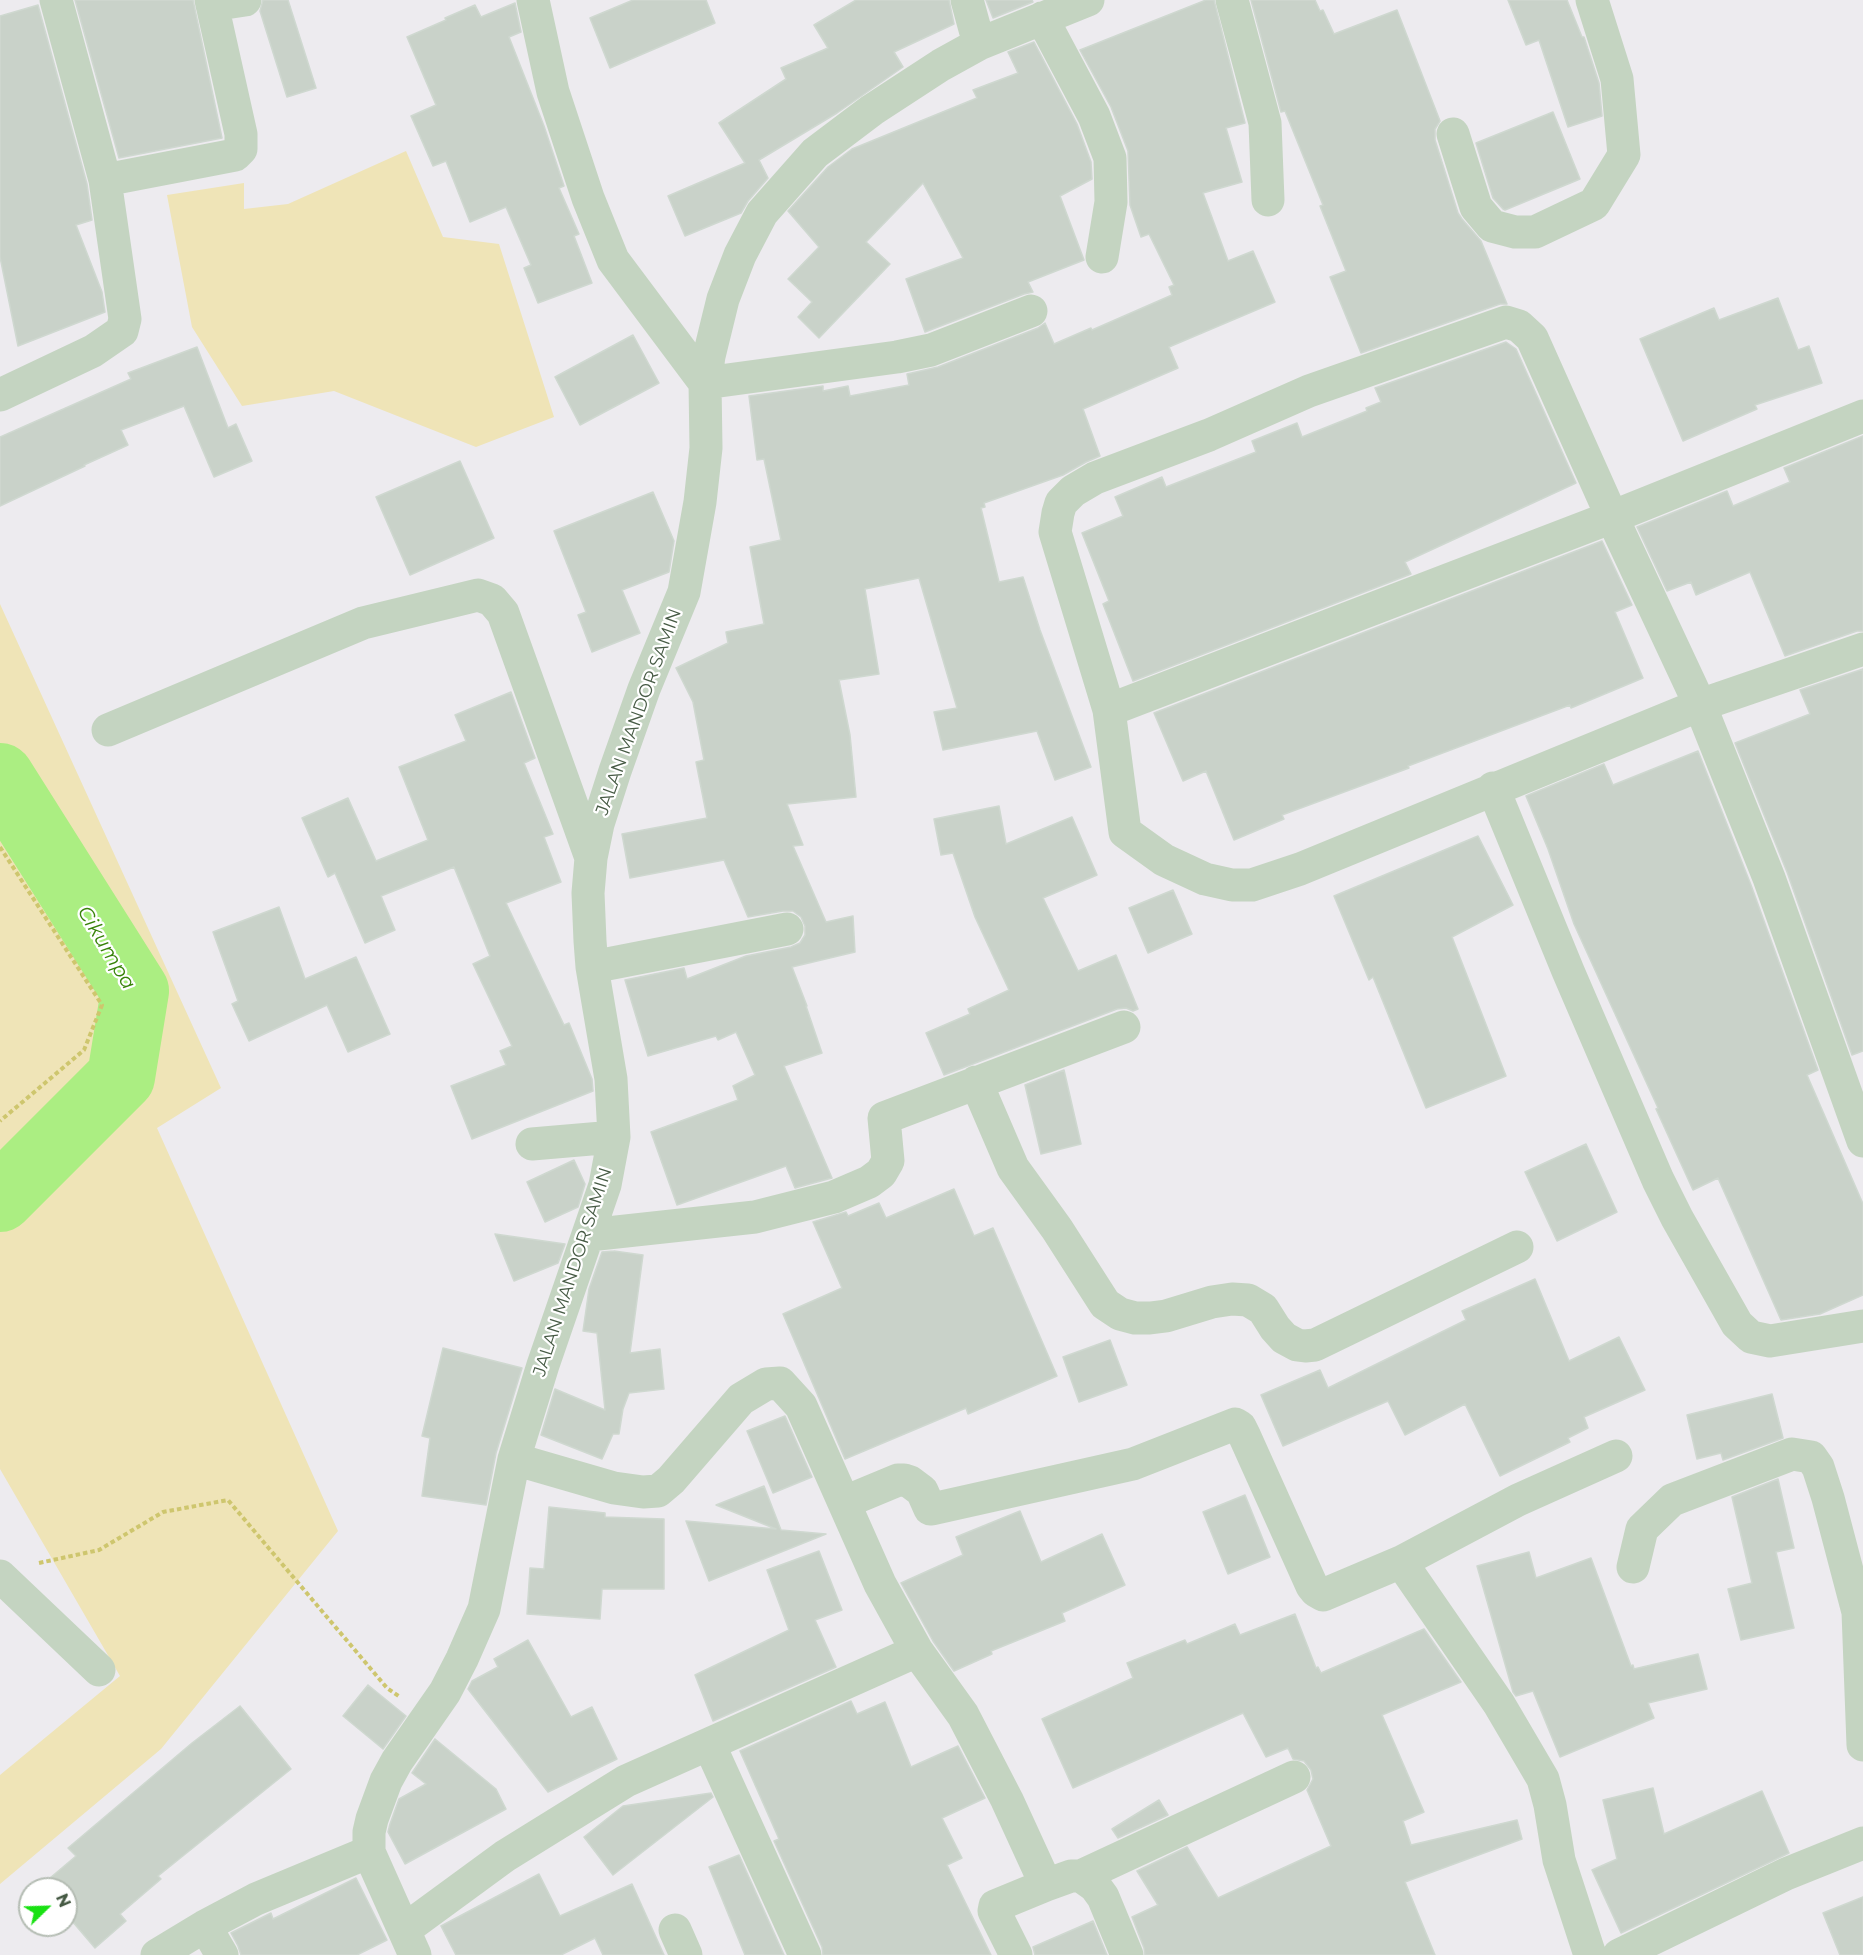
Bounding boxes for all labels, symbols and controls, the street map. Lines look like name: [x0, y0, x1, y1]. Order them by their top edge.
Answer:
street label: JALAN MANDOR SAMIN: [592, 606, 686, 818]
water label: Cikumpa: [72, 902, 140, 994]
street label: JALAN MANDOR SAMIN: [529, 1165, 617, 1379]
north arrow: [18, 1877, 78, 1937]
text: N: [52, 1891, 74, 1910]

